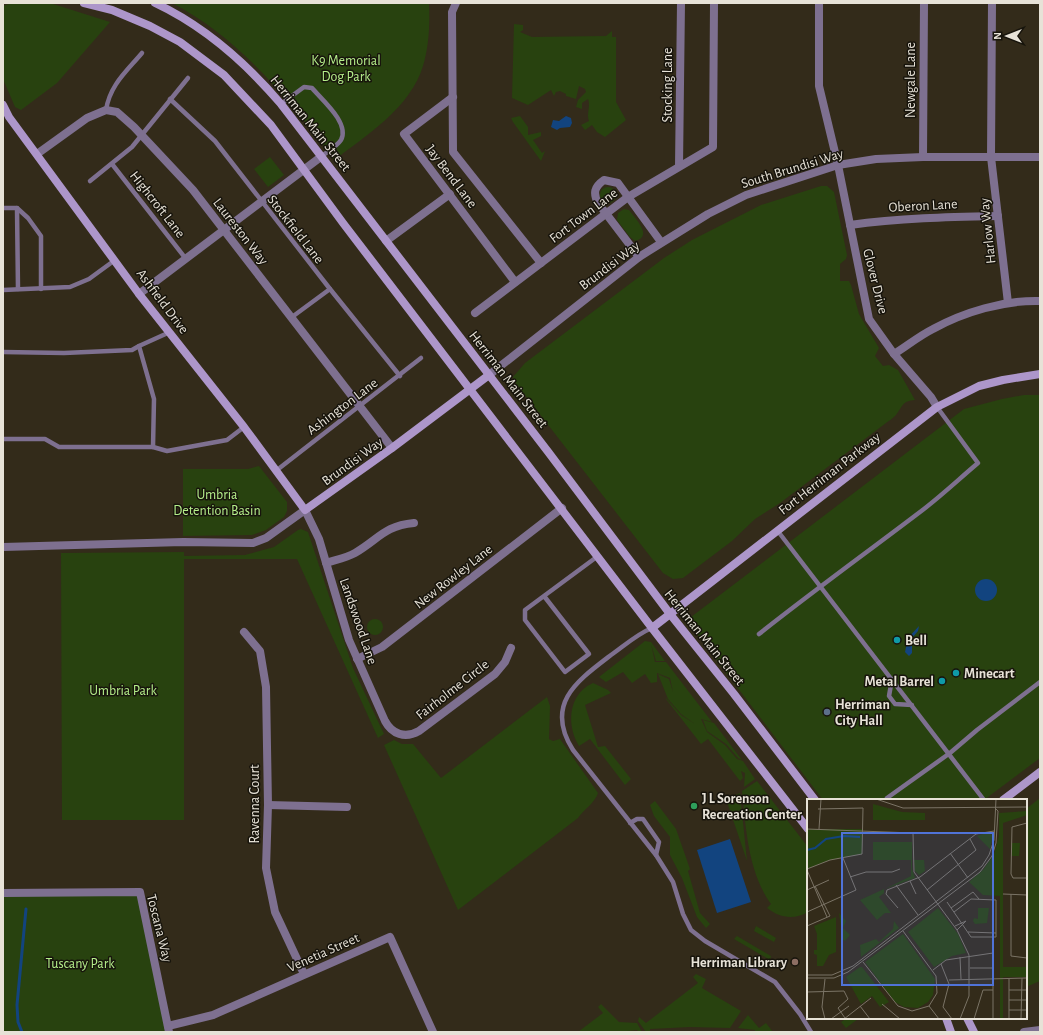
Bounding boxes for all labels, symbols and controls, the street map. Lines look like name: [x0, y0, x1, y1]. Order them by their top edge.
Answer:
north arrow: [987, 16, 1027, 56]
text: N: [992, 32, 1003, 40]
street label: Newgale Lane: [904, 42, 918, 118]
street label: Stocking Lane: [661, 47, 675, 123]
park label: K9 Memorial Dog Park: [311, 54, 381, 84]
street label: Herriman Main Street: [267, 73, 353, 174]
street label: Jay Bend Lane: [423, 142, 479, 211]
street label: South Brundisi Way: [740, 147, 845, 191]
street label: Highcroft Lane: [127, 169, 187, 241]
street label: Fort Town Lane: [547, 186, 620, 246]
street label: Stockfield Lane: [264, 193, 326, 266]
street label: Laureston Way: [210, 196, 270, 267]
street label: Oberon Lane: [888, 197, 958, 215]
street label: Harlow Way: [978, 197, 998, 264]
street label: Brundisi Way: [577, 239, 642, 293]
street label: Glover Drive: [860, 247, 890, 315]
street label: Ashfield Drive: [134, 267, 191, 336]
street label: Herriman Main Street: [466, 329, 551, 431]
street label: Ashington Lane: [305, 376, 381, 438]
street label: Fort Herriman Parkway: [776, 430, 883, 518]
street label: Brundisi Way: [319, 435, 386, 489]
park label: Umbria Detention Basin: [173, 488, 261, 518]
street label: New Rowley Lane: [412, 542, 495, 612]
street label: Landswood Lane: [337, 576, 379, 666]
street label: Herriman Main Street: [661, 587, 747, 688]
place label: Bell: [905, 634, 927, 648]
marker: Bell: [892, 635, 902, 645]
street label: Fairholme Circle: [414, 657, 492, 722]
place label: Minecart: [964, 667, 1015, 681]
marker: Minecart: [951, 668, 961, 678]
place label: Metal Barrel: [864, 675, 934, 689]
marker: Metal Barrel: [937, 676, 947, 686]
park label: Umbria Park: [89, 684, 157, 698]
place label: Herriman City Hall: [835, 698, 890, 728]
marker: Herriman City Hall: [822, 707, 832, 717]
street label: Ravenna Court: [248, 764, 262, 843]
place label: J L Sorenson Recreation Center: [702, 792, 802, 822]
inset map: [807, 799, 1027, 1019]
marker: J L Sorenson Recreation Center: [689, 801, 699, 811]
street label: Toscana Way: [144, 893, 174, 964]
street label: Venetia Street: [285, 931, 362, 975]
place label: Herriman Library: [691, 956, 788, 970]
park label: Tuscany Park: [45, 957, 115, 971]
marker: Herriman Library: [790, 957, 800, 967]

